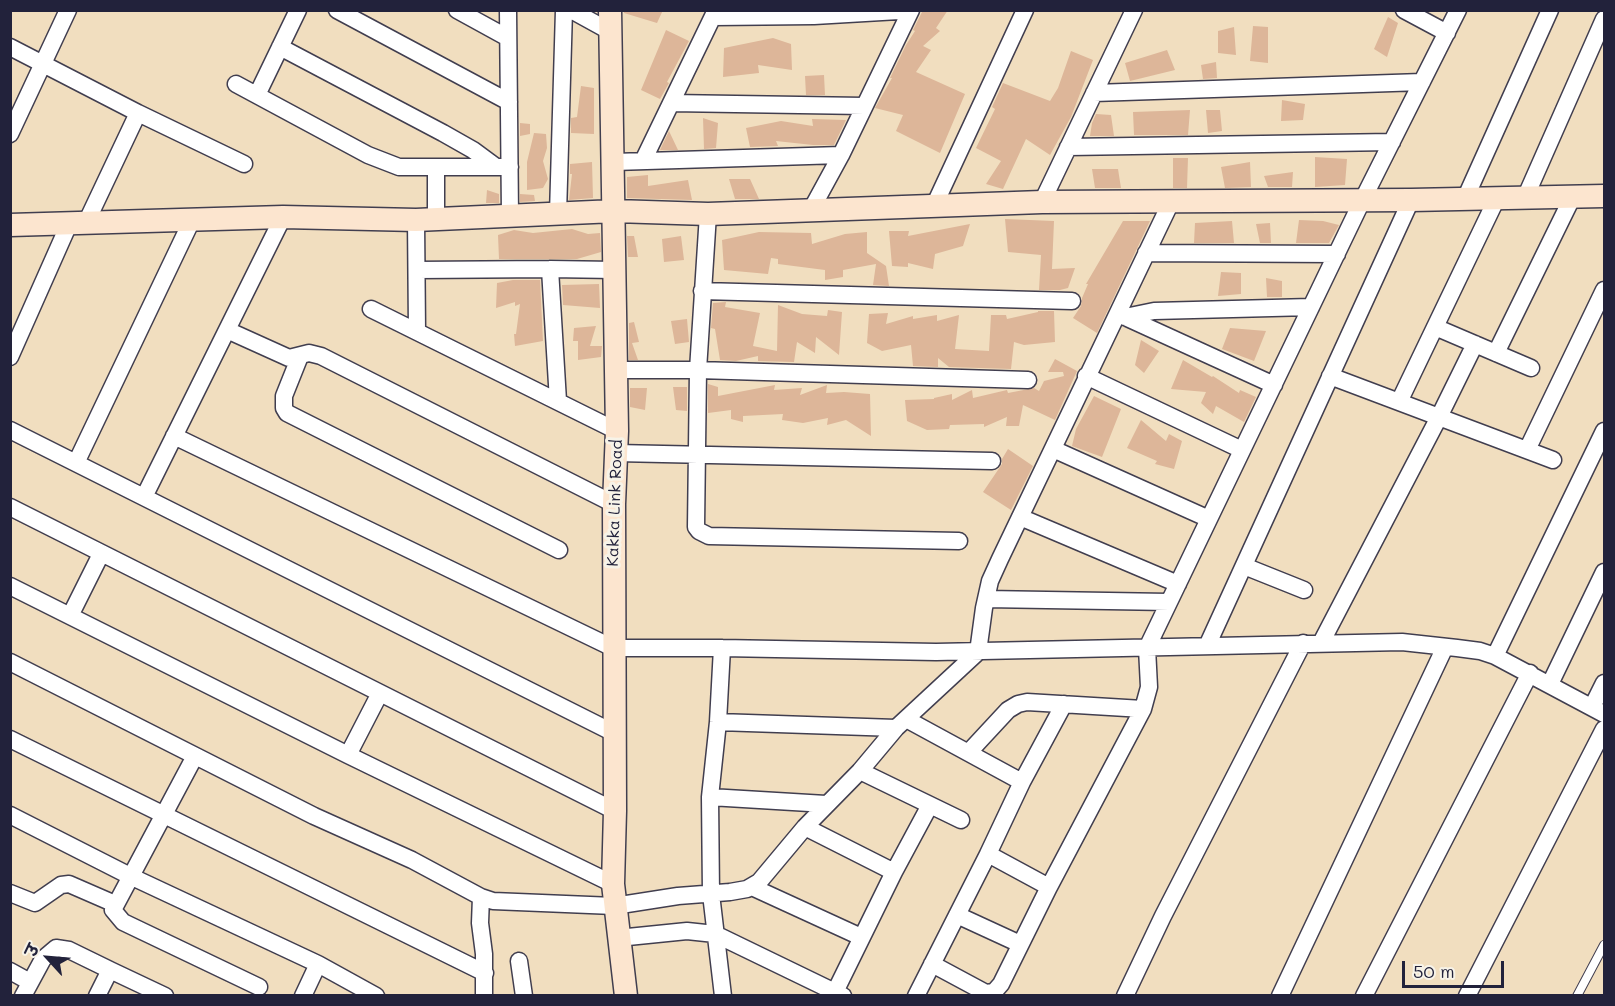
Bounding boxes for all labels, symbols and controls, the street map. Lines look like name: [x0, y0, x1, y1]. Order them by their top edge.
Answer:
street label: Kakka Link Road: [603, 439, 627, 567]
north arrow: [18, 928, 78, 988]
text: उ: [20, 940, 43, 959]
scale bar: [1405, 949, 1507, 987]
text: 50 m: [1413, 959, 1455, 983]

